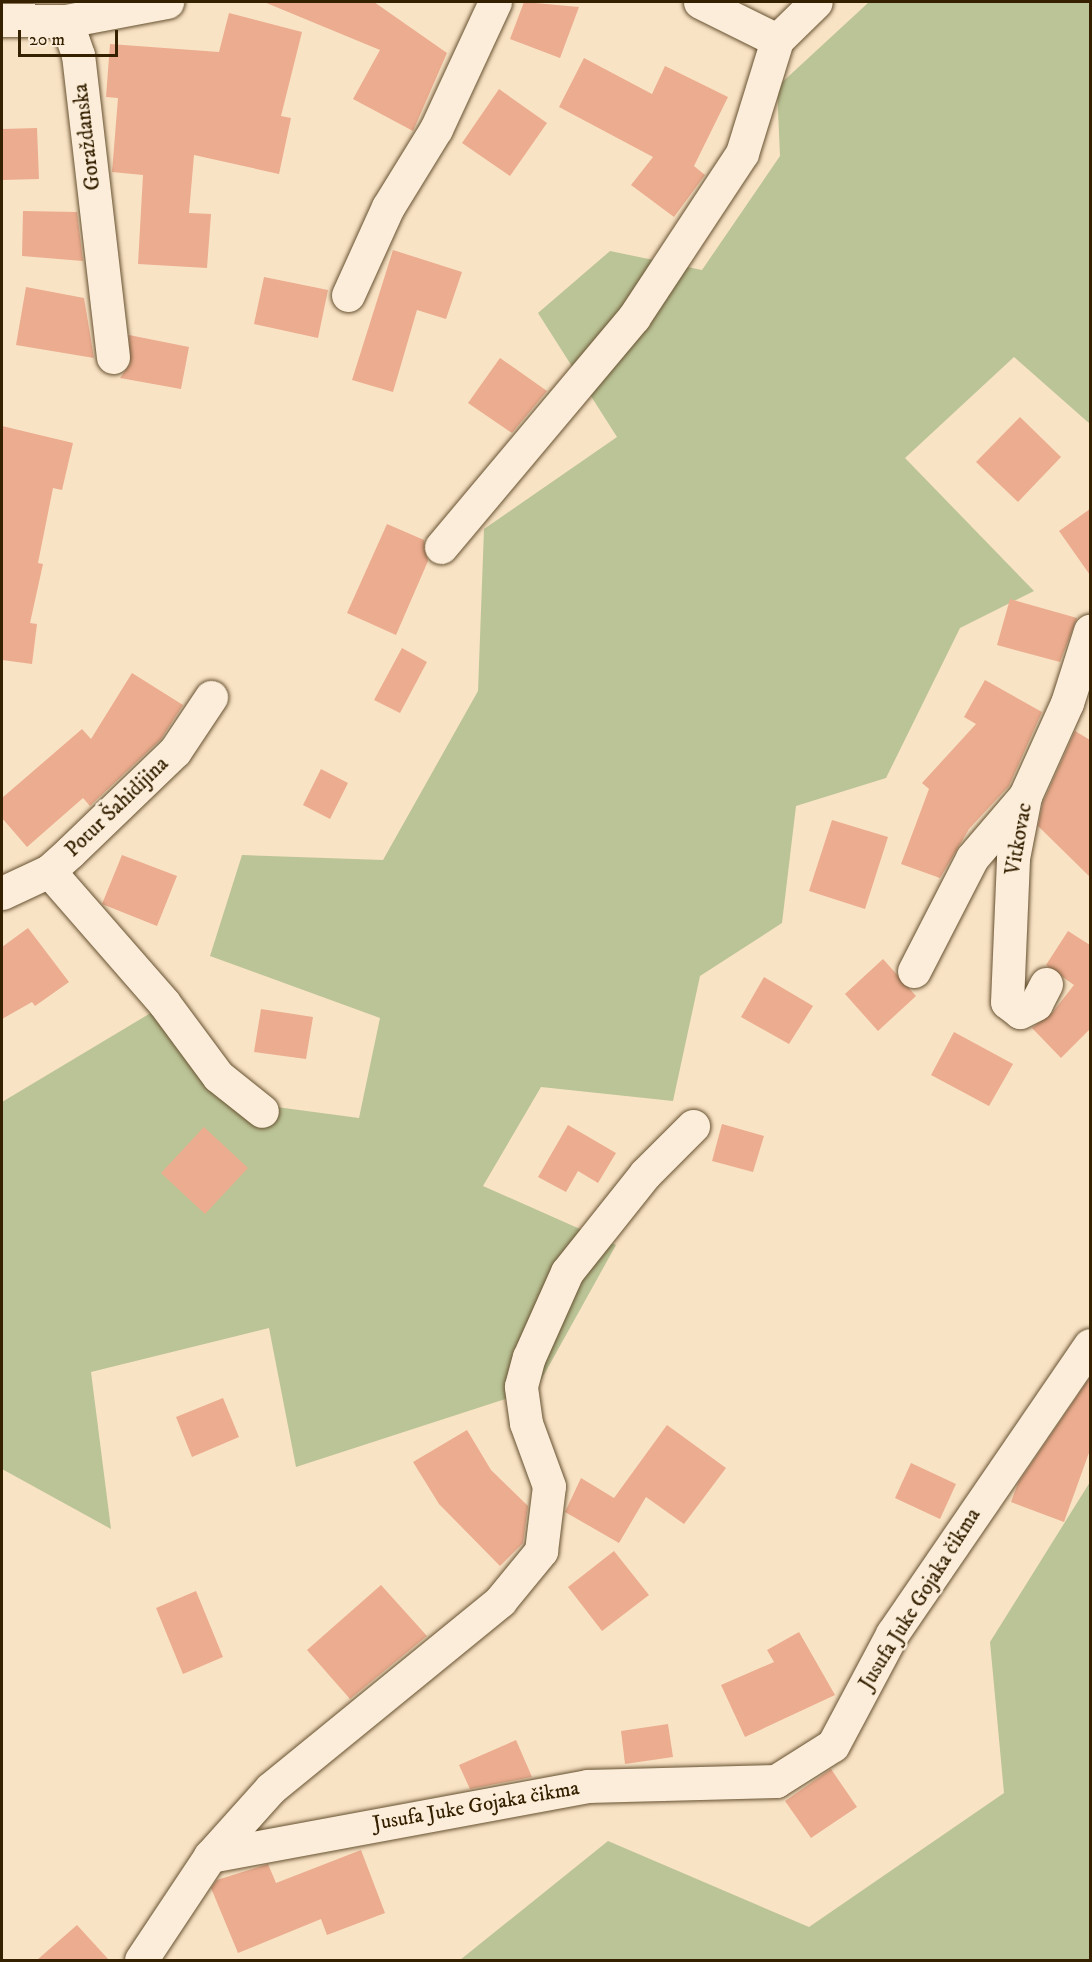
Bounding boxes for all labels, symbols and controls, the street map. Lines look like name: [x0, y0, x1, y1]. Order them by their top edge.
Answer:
scale bar: [21, 18, 122, 56]
text: 20 m: [29, 29, 65, 51]
street label: Goraždanska: [68, 82, 106, 192]
street label: Potur Šahidijina: [60, 751, 174, 863]
street label: Vitkovac: [1000, 801, 1038, 877]
street label: Jusufa Juke Gojaka čikma: [854, 1504, 986, 1694]
street label: Jusufa Juke Gojaka čikma: [371, 1775, 581, 1837]

